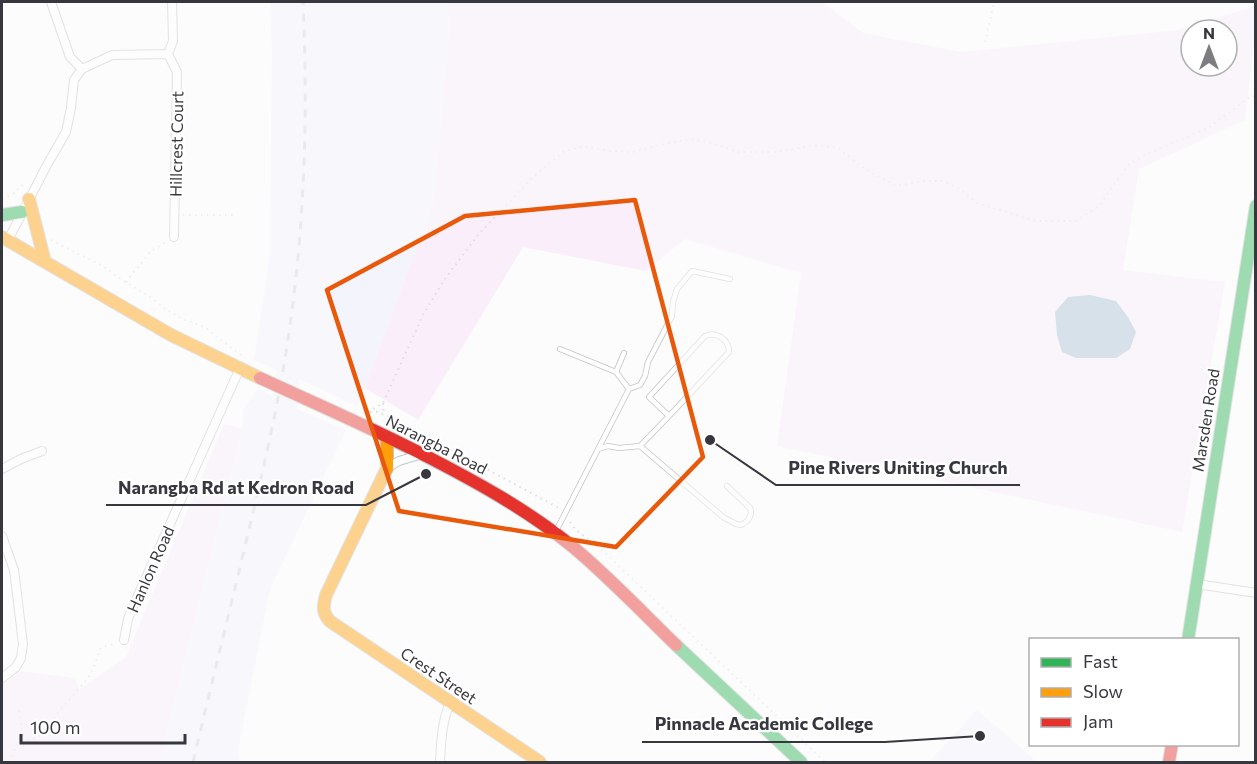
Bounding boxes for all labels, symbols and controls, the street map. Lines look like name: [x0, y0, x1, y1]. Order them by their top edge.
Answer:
north arrow: [1179, 18, 1239, 78]
text: N: [1203, 23, 1215, 42]
street label: Hillcrest Court: [166, 90, 186, 197]
street label: Marsden Road: [1187, 367, 1223, 473]
street label: Narangba Road: [383, 410, 491, 478]
callout: Pine Rivers Uniting Church: [776, 449, 1020, 485]
text: Pine Rivers Uniting Church: [788, 456, 1008, 478]
callout: Narangba Rd at Kedron Road: [106, 469, 366, 505]
text: Narangba Rd at Kedron Road: [118, 476, 354, 498]
street label: Hanlon Road: [122, 523, 178, 615]
legend: [1029, 638, 1239, 746]
street label: Crest Street: [397, 643, 481, 708]
text: Fast: [1083, 650, 1118, 672]
text: Slow: [1083, 680, 1123, 702]
callout: Pinnacle Academic College: [642, 706, 885, 742]
scale bar: [21, 707, 184, 745]
text: Jam: [1083, 710, 1113, 732]
text: Pinnacle Academic College: [655, 712, 873, 734]
text: 100 m: [30, 716, 80, 738]

